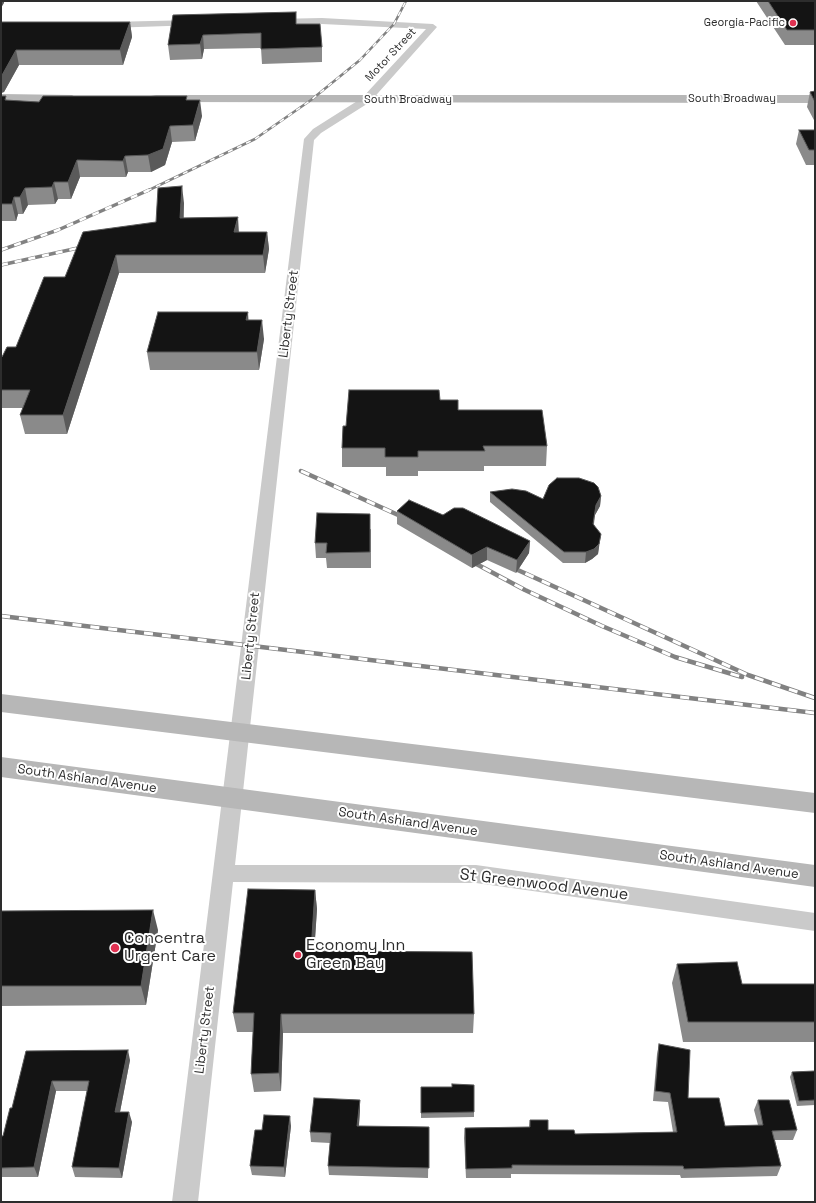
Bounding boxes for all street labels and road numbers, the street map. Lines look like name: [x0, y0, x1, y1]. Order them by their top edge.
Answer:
street label: Motor Street: [363, 26, 419, 84]
street label: South Broadway: [688, 92, 776, 106]
street label: South Broadway: [364, 93, 452, 107]
street label: Liberty Street: [276, 269, 302, 359]
street label: Liberty Street: [239, 591, 263, 681]
street label: South Ashland Avenue: [16, 761, 158, 797]
street label: South Ashland Avenue: [337, 804, 479, 840]
street label: South Ashland Avenue: [658, 847, 800, 883]
street label: St Greenwood Avenue: [459, 865, 629, 905]
street label: Liberty Street: [192, 985, 218, 1075]

